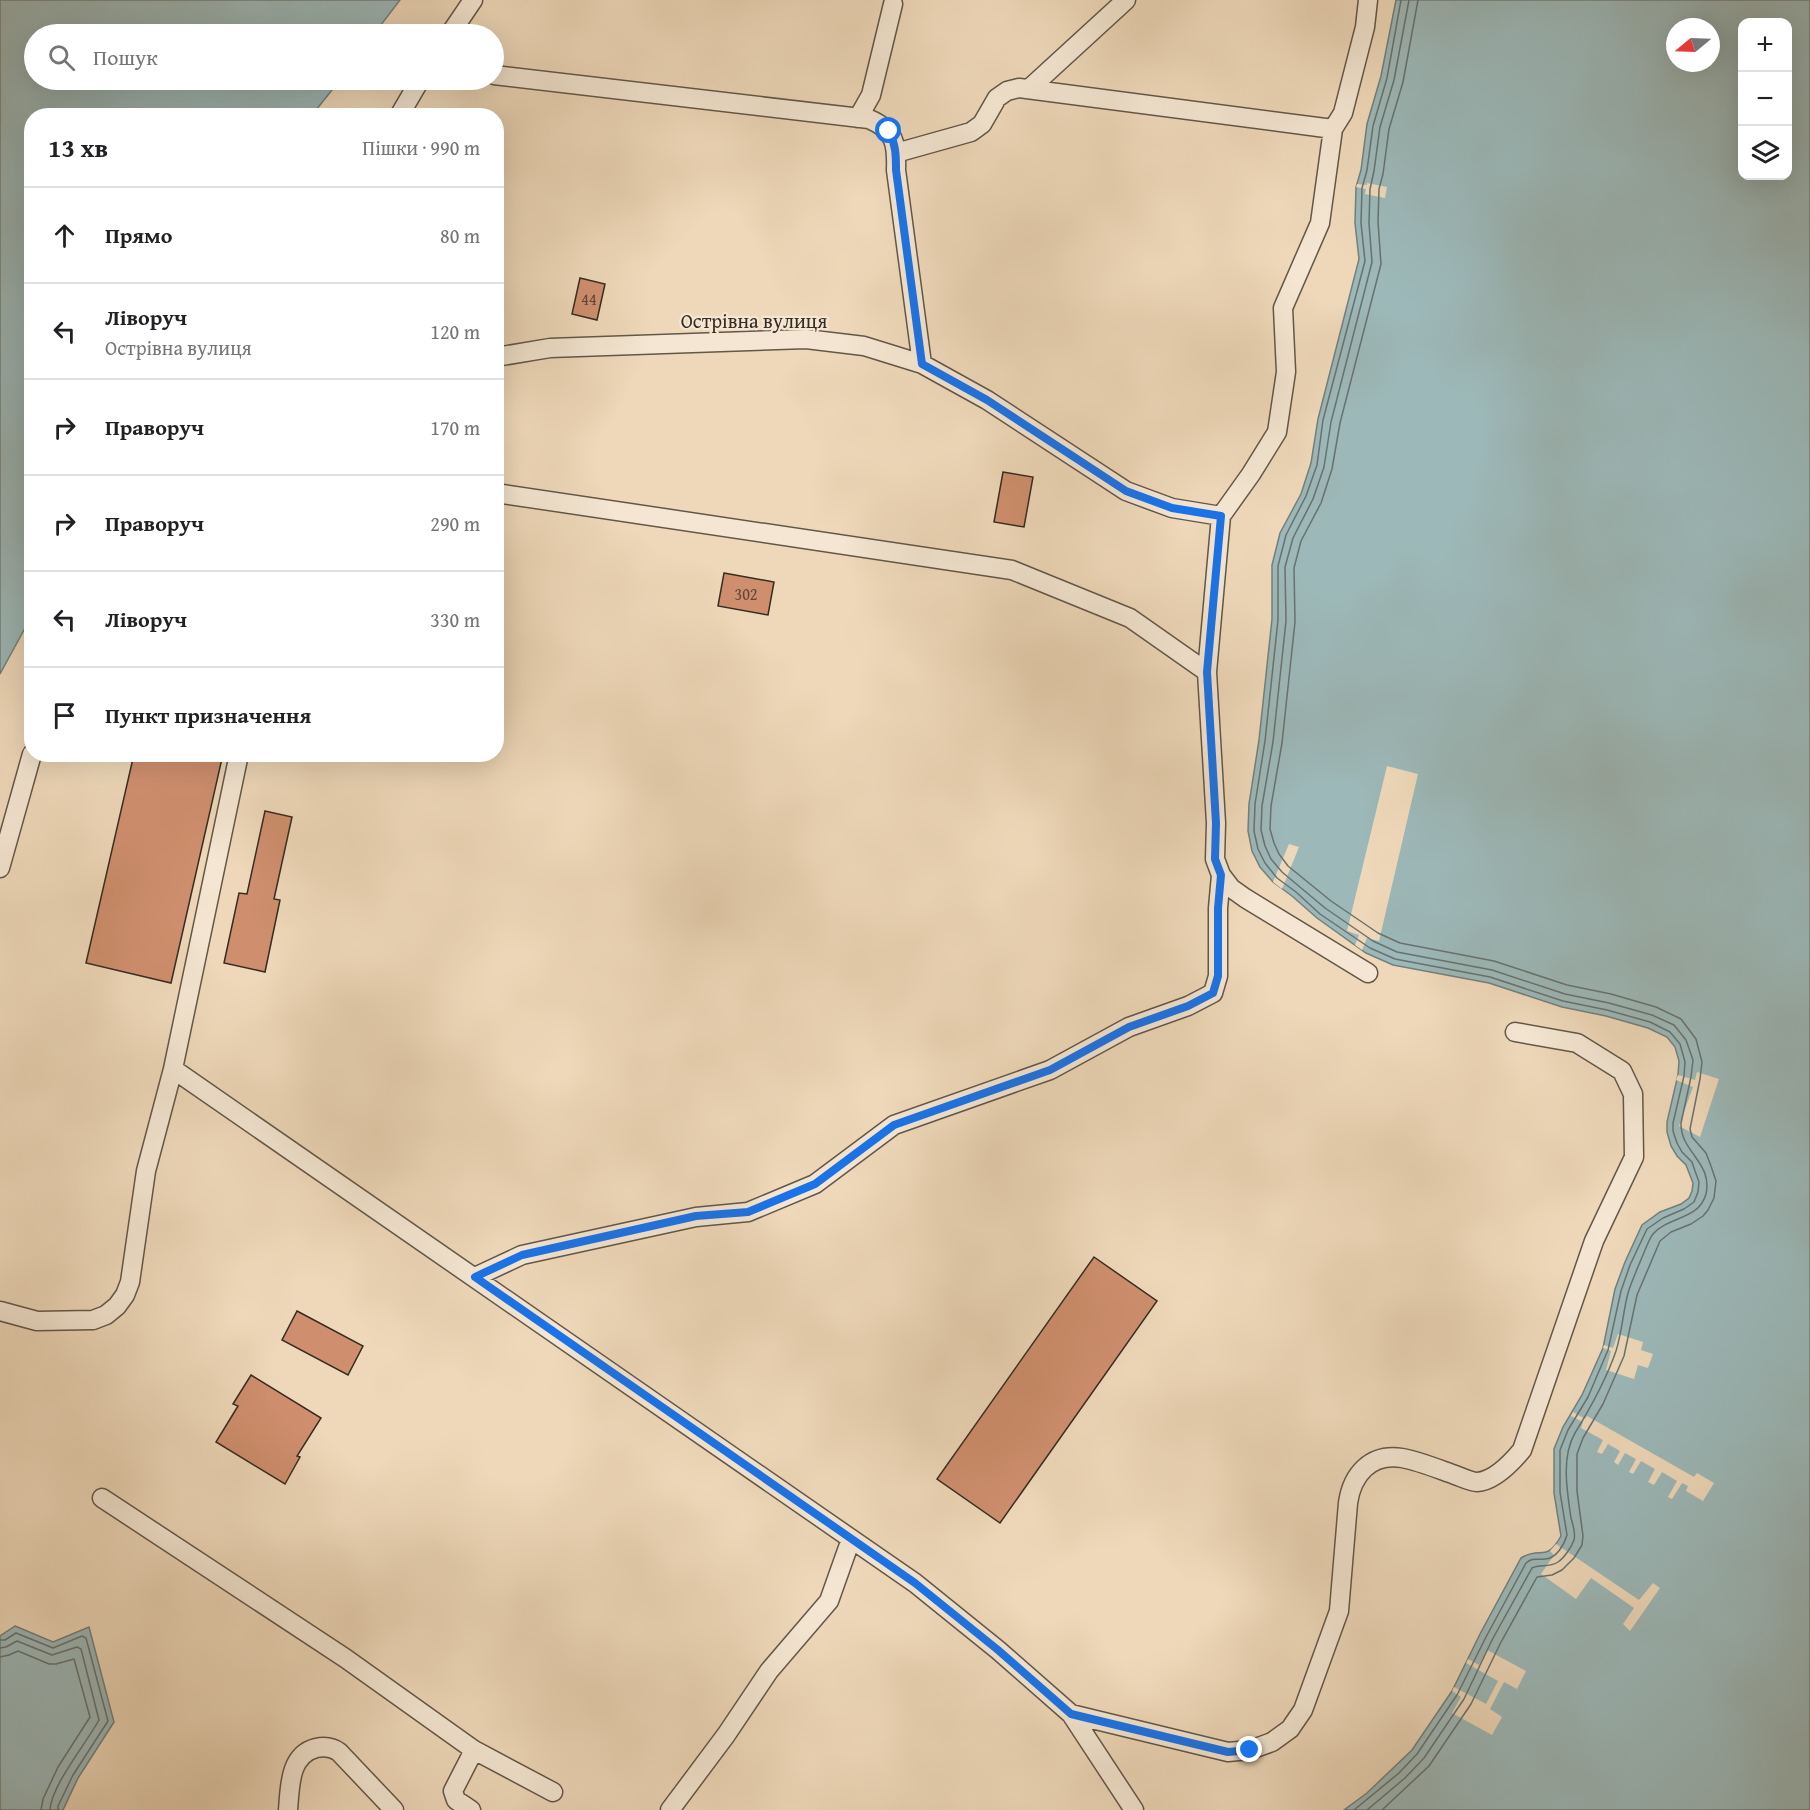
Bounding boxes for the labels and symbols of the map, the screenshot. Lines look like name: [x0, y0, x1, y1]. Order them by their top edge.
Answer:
north arrow: [1666, 18, 1720, 72]
route start: [875, 117, 901, 143]
house number: 44: [581, 287, 597, 311]
street label: Острівна вулиця: [681, 306, 827, 335]
house number: 302: [734, 582, 758, 606]
route end: [1236, 1736, 1262, 1762]

